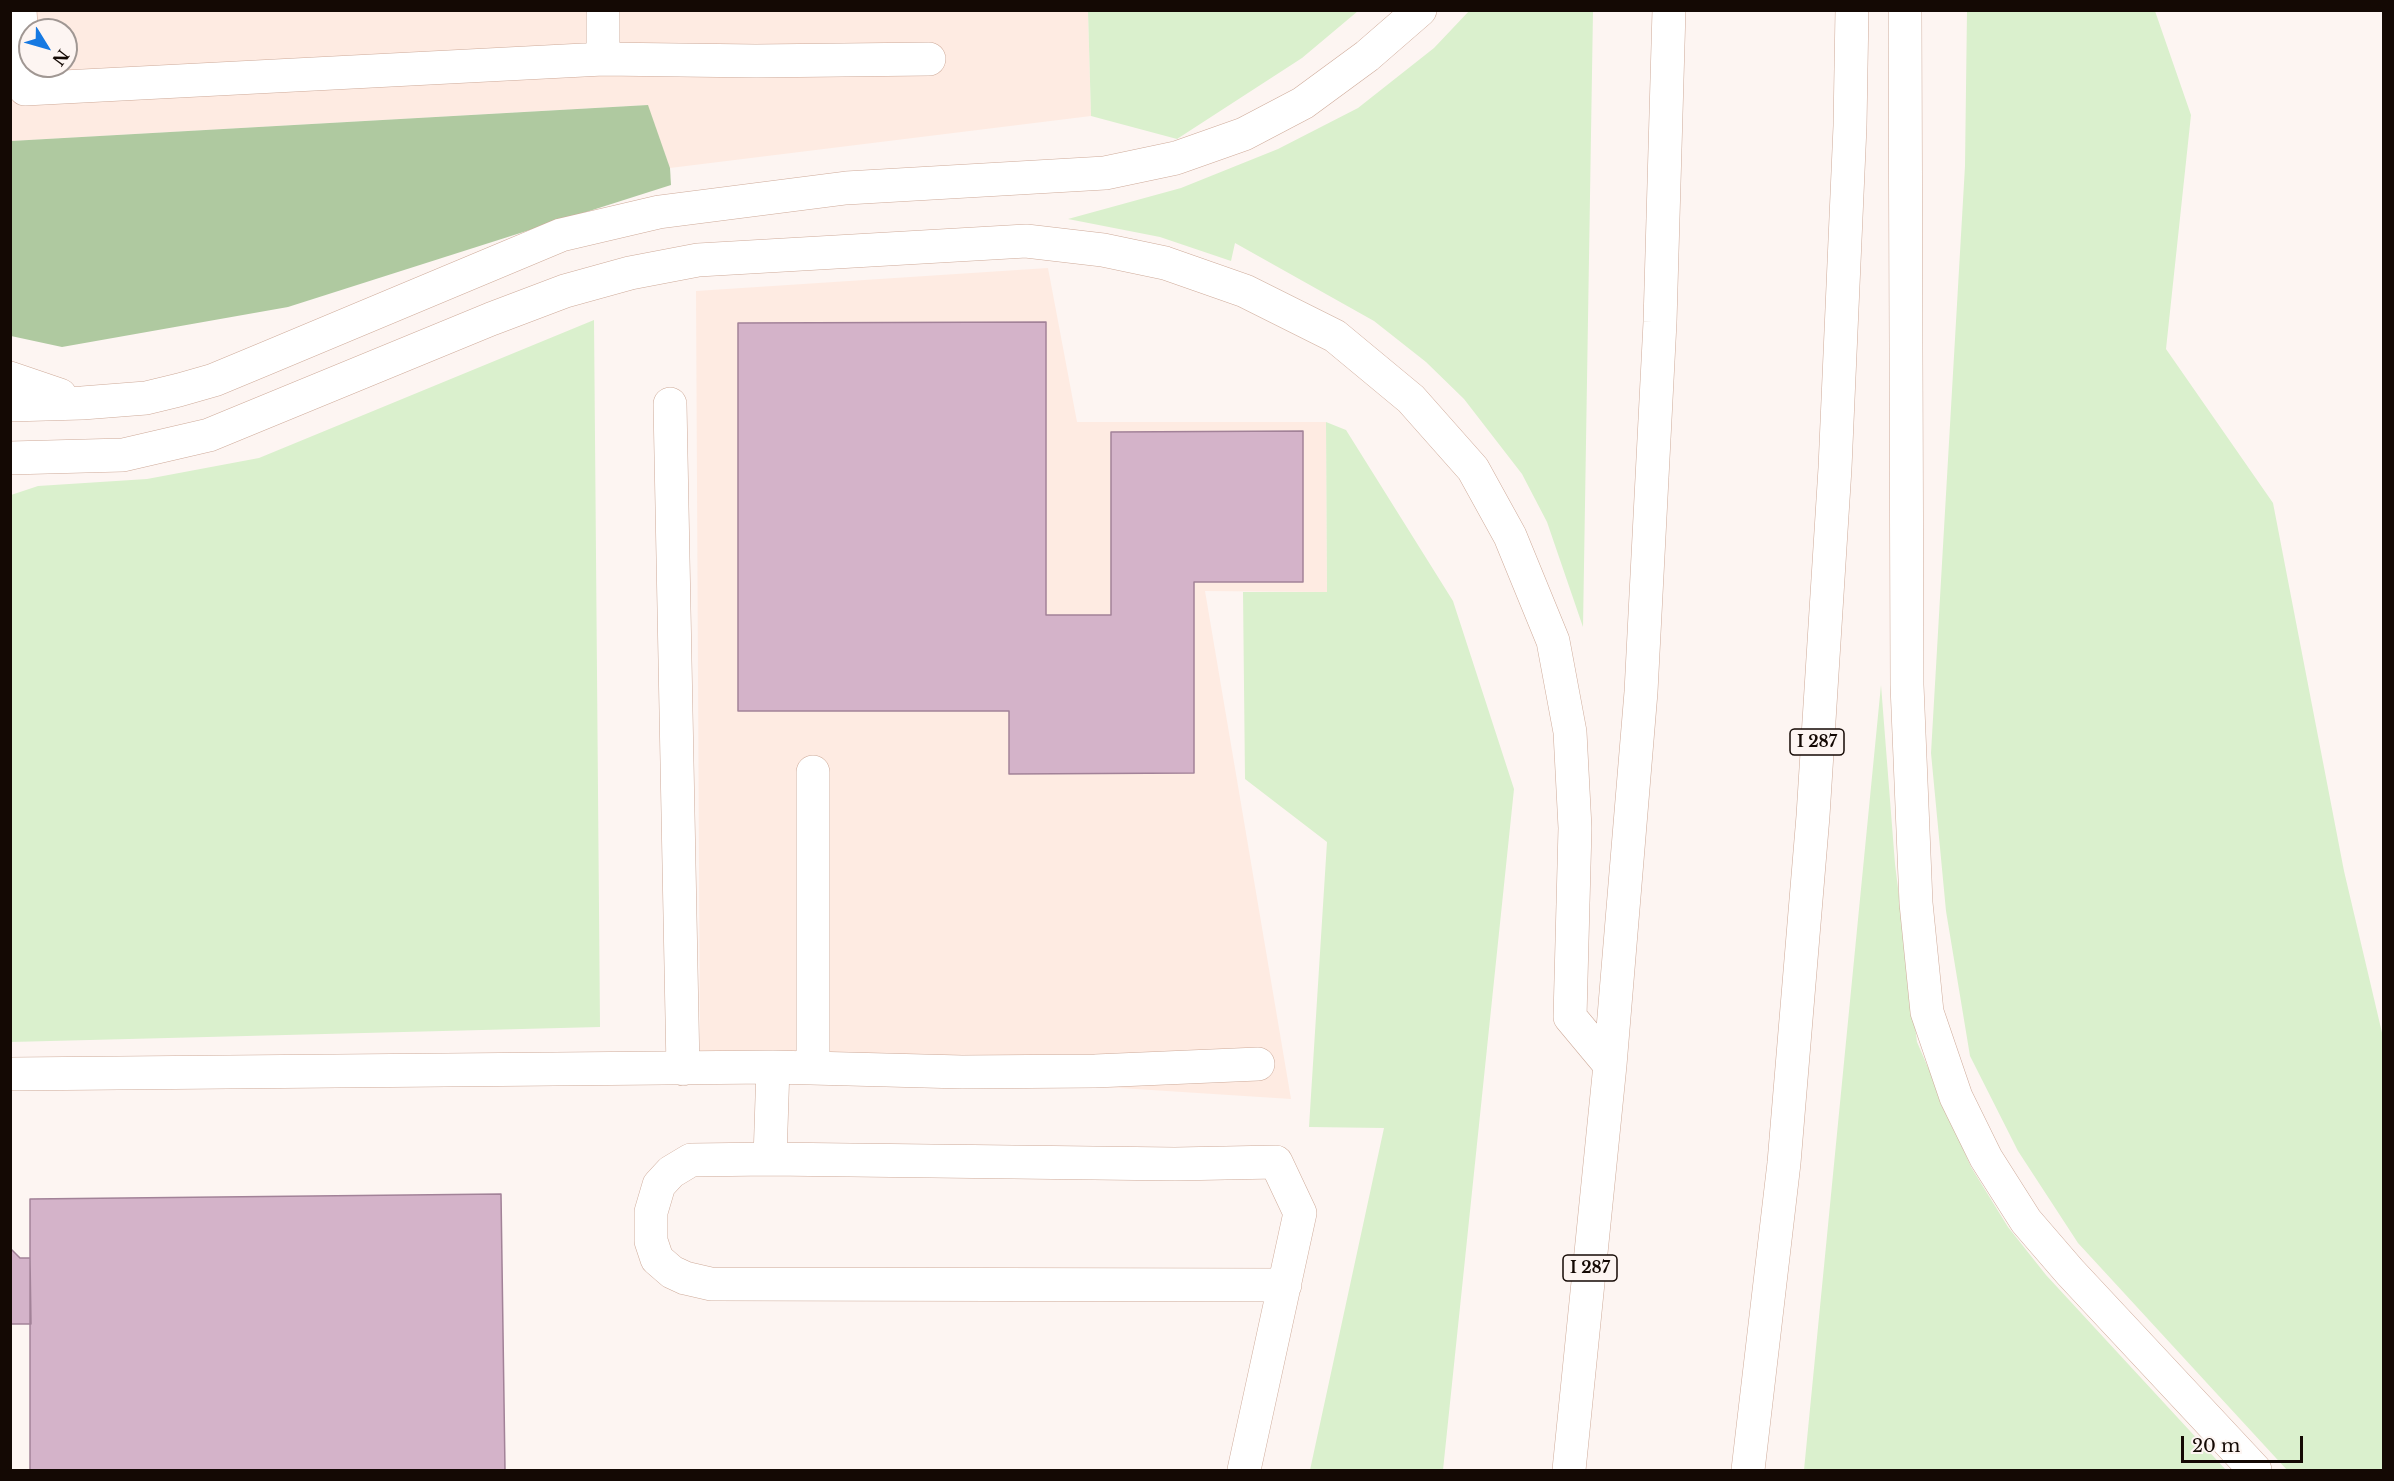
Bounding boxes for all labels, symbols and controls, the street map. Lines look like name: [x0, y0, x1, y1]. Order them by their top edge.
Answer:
north arrow: [18, 18, 78, 78]
text: N: [48, 46, 73, 70]
road number: I 287: [1790, 729, 1844, 755]
road number: I 287: [1563, 1255, 1617, 1281]
scale bar: [2184, 1424, 2306, 1462]
text: 20 m: [2192, 1435, 2240, 1457]

